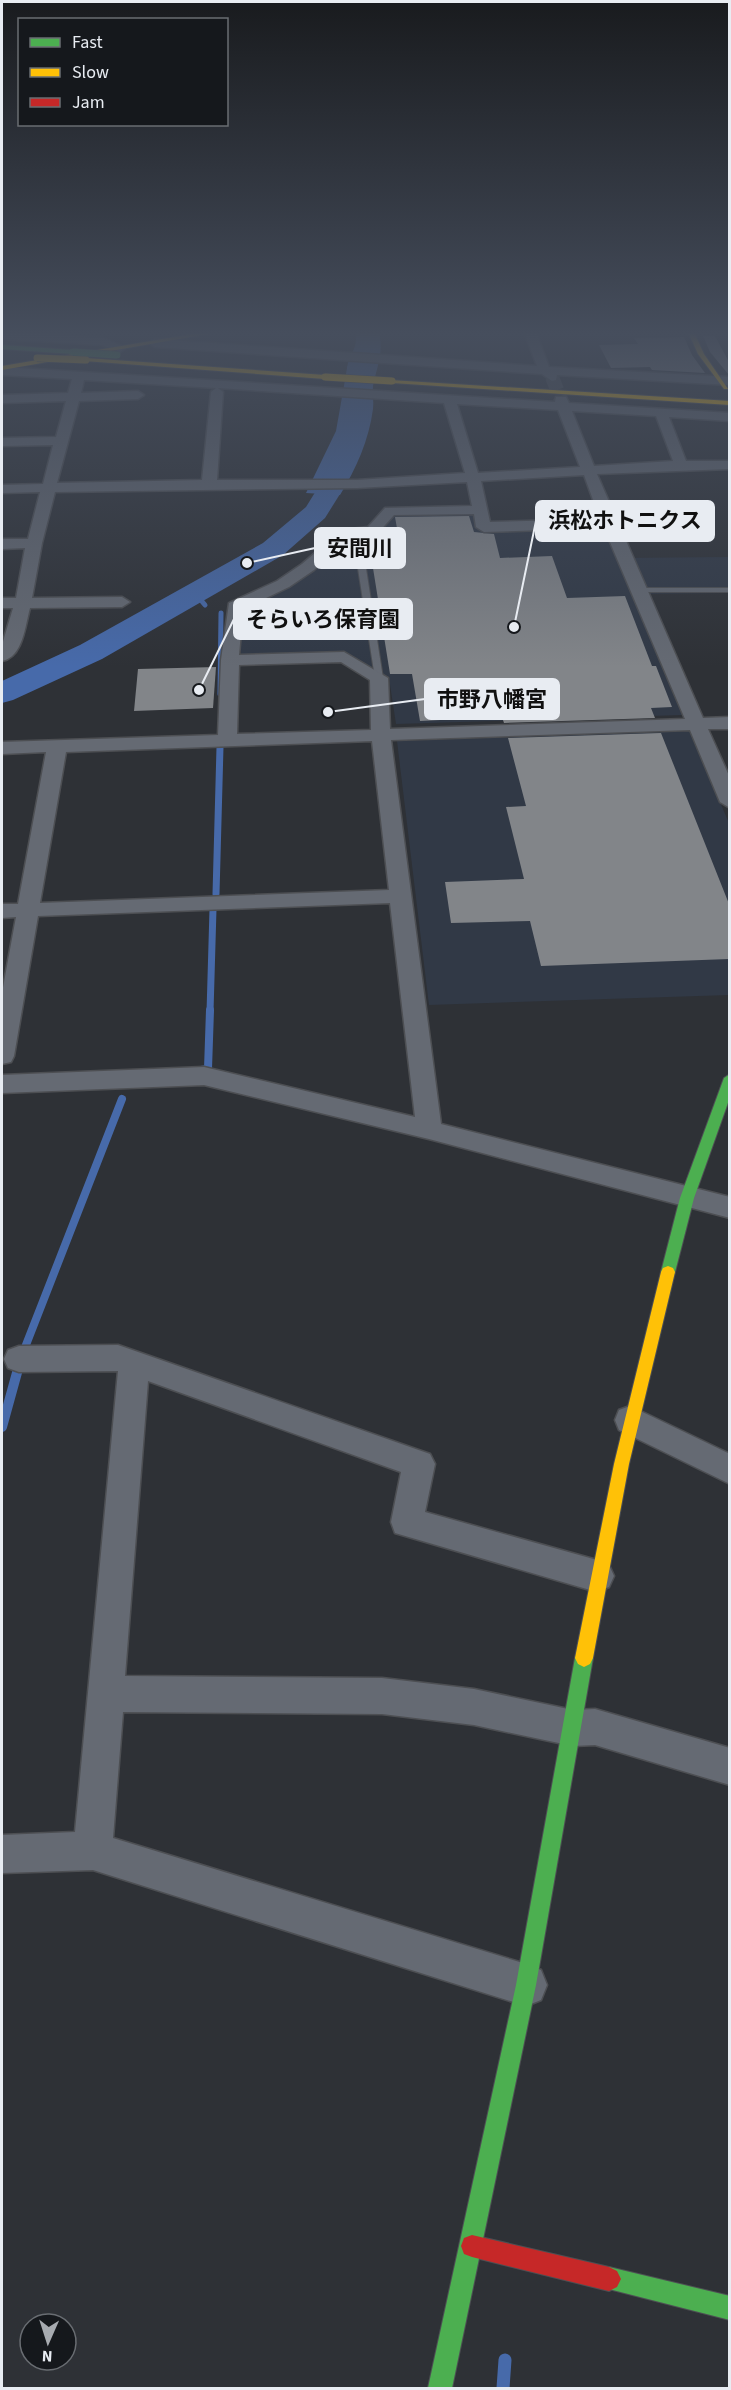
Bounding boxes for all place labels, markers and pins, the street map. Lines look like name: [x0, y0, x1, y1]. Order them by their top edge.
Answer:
callout: 浜松ホトニクス: [536, 501, 714, 541]
callout: 安間川: [315, 528, 405, 568]
callout: そらいろ保育園: [234, 599, 412, 639]
callout: 市野八幡宮: [425, 679, 559, 719]

